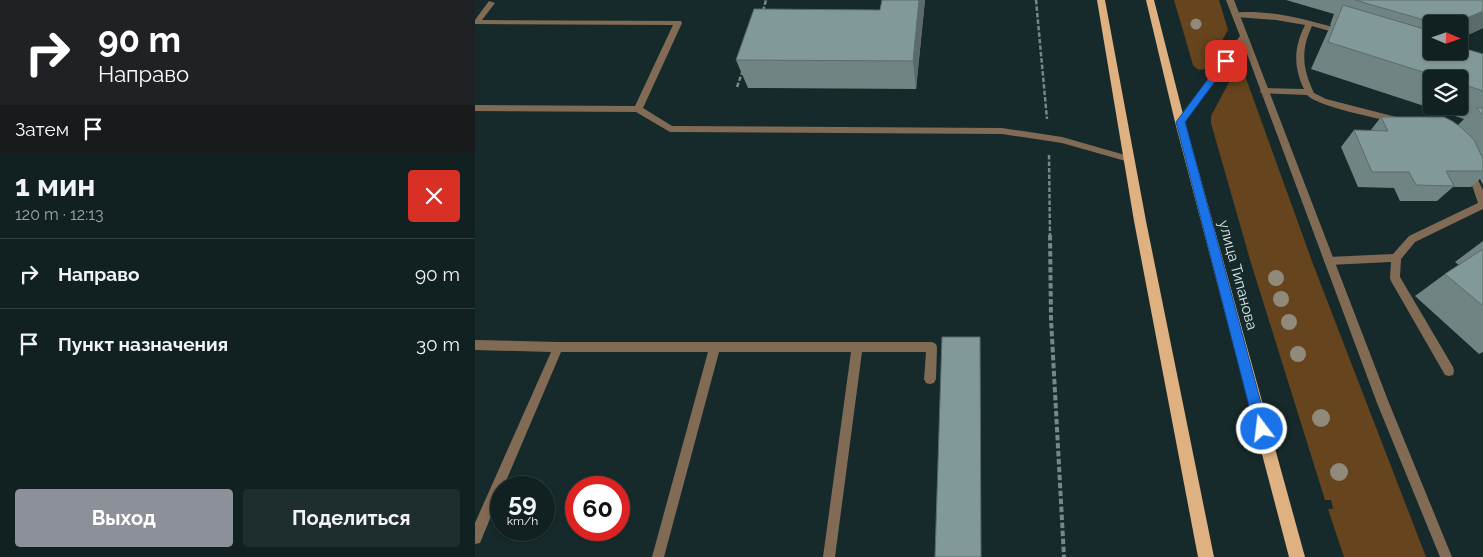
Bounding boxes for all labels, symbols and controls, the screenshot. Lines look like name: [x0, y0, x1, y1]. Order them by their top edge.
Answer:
north arrow: [1423, 15, 1467, 60]
map controls: [1423, 15, 1468, 115]
text: 90 m: [98, 19, 181, 60]
icon: right: [15, 20, 80, 85]
pin: [1205, 40, 1247, 82]
icon: arrive: [1212, 47, 1240, 75]
text: Направо: [98, 61, 189, 87]
button: layers: [1423, 70, 1468, 115]
icon: arrive: [79, 115, 107, 143]
text: Затем: [15, 118, 69, 140]
text: 1 мин: [15, 168, 95, 203]
button: close: [408, 170, 460, 222]
text: 120 m · 12:13: [15, 205, 104, 224]
street label: улица Типанова: [1215, 218, 1261, 332]
icon: right: [15, 260, 43, 288]
text: Направо: [58, 263, 139, 285]
text: 90 m: [415, 263, 460, 285]
icon: arrive: [15, 330, 43, 358]
text: Пункт назначения: [58, 333, 228, 355]
text: 30 m: [416, 333, 460, 355]
position arrow: [1235, 402, 1287, 454]
speed limit sign: 60: [565, 476, 630, 541]
text: 59: [508, 487, 537, 517]
button: Выход: [15, 489, 233, 547]
button: Поделиться: [243, 489, 460, 547]
text: km/h: [507, 514, 538, 528]

